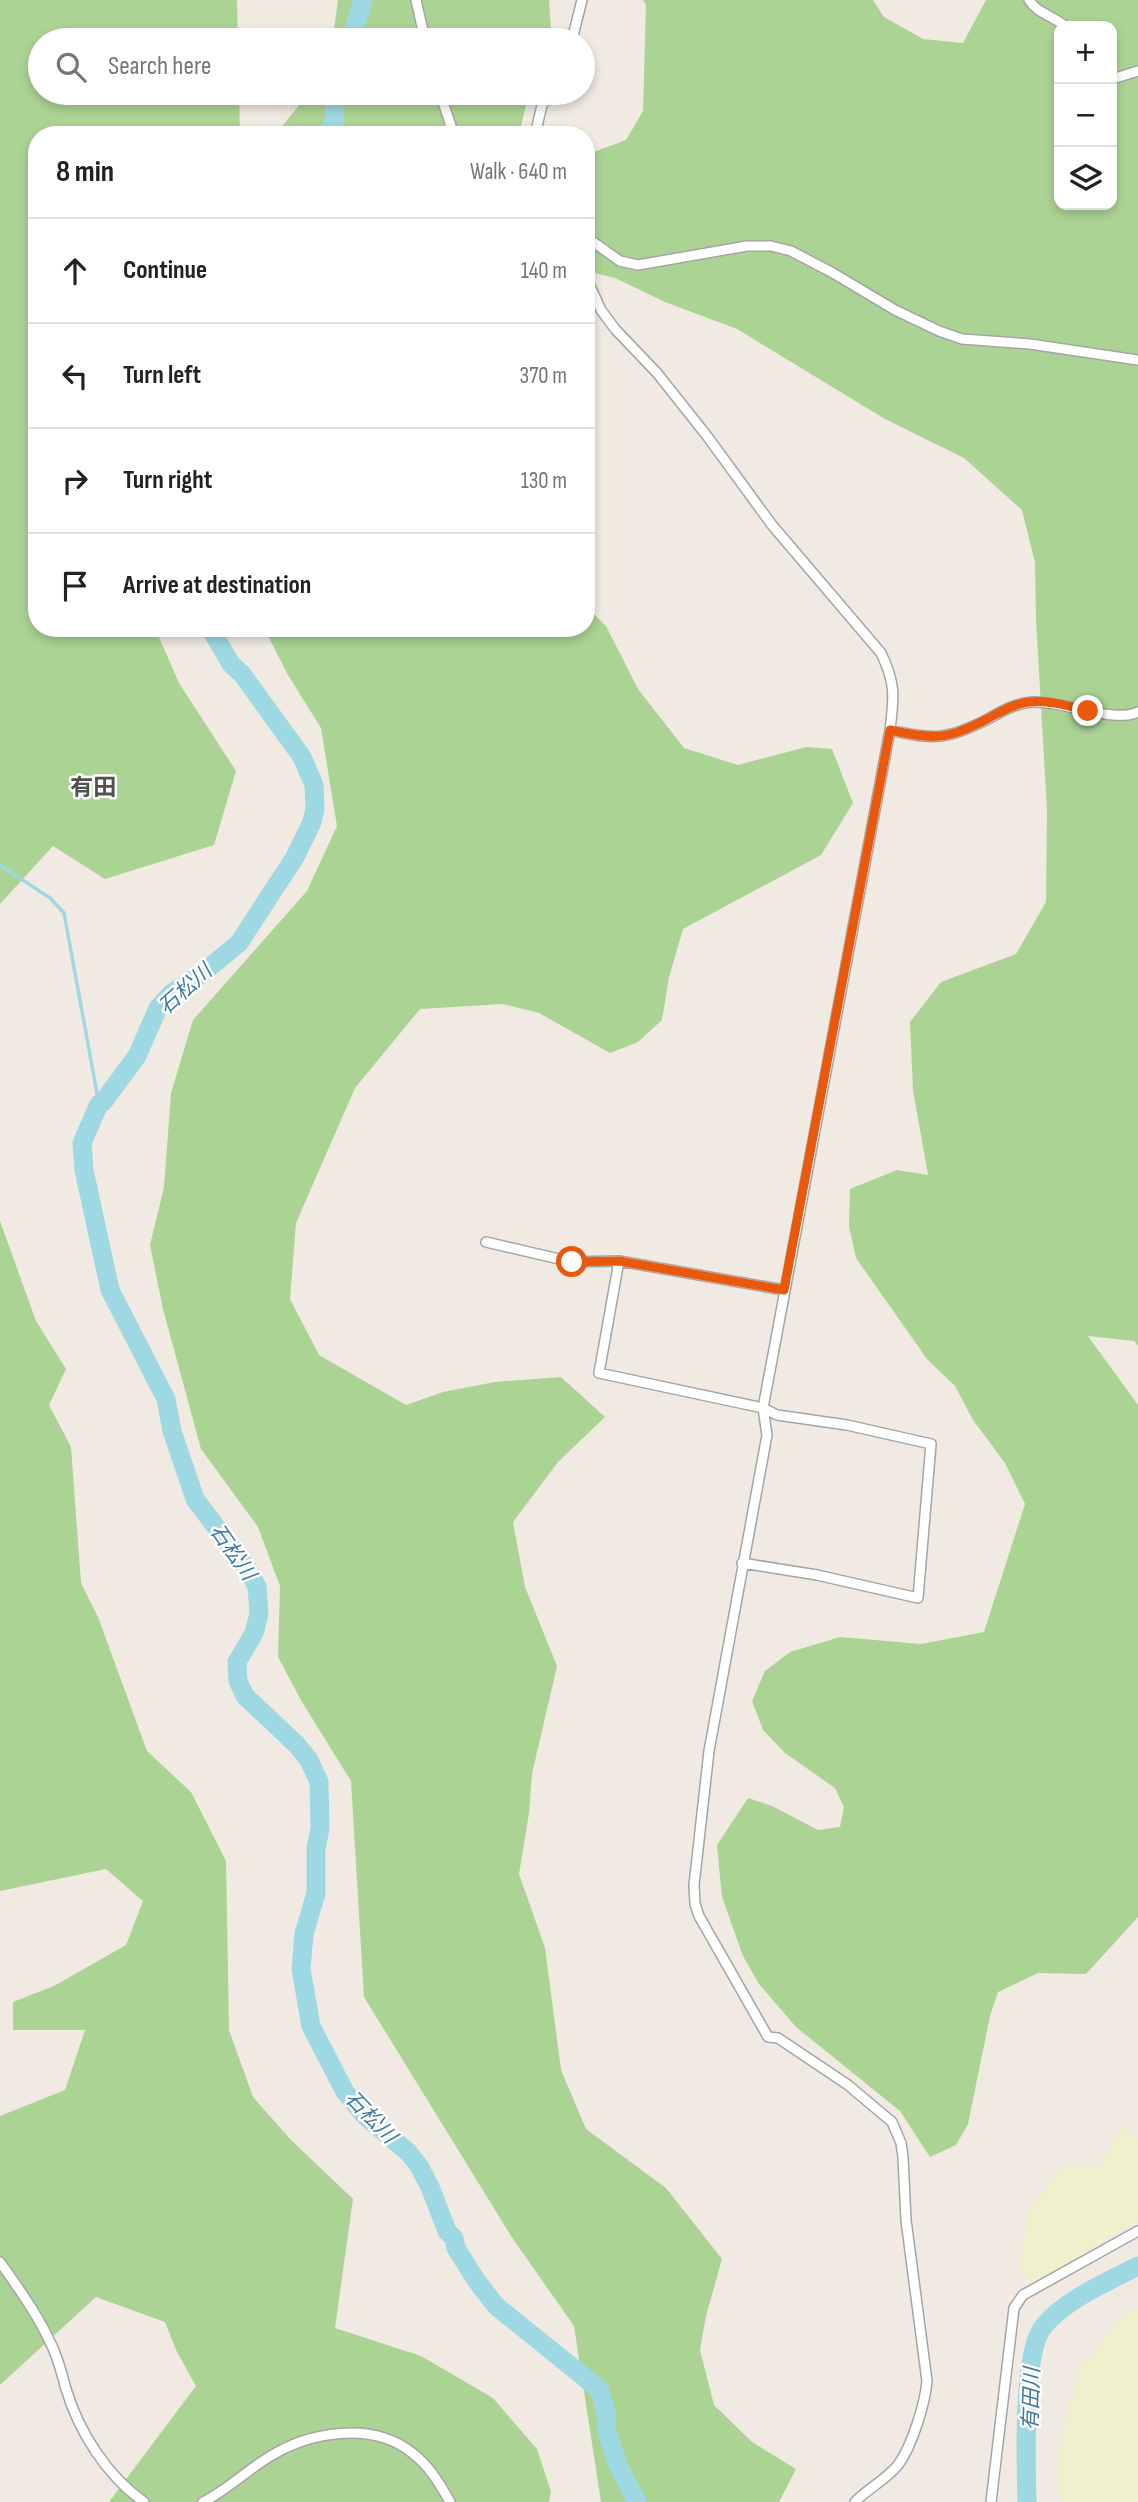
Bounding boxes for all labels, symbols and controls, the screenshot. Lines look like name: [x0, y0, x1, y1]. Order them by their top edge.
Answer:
map controls: [1054, 21, 1117, 210]
button: +: [1054, 21, 1117, 84]
search box: [28, 28, 595, 105]
icon: search: [52, 48, 90, 86]
text: Search here: [108, 51, 211, 82]
button: −: [1054, 84, 1117, 147]
button: layers: [1054, 147, 1117, 210]
text: 8 min: [56, 154, 114, 190]
text: Walk · 640 m: [470, 158, 567, 186]
icon: ahead: [56, 252, 94, 290]
text: Continue: [123, 255, 207, 286]
text: 140 m: [521, 257, 567, 285]
icon: left: [56, 357, 94, 395]
text: Turn left: [123, 360, 201, 391]
text: 370 m: [520, 362, 567, 390]
icon: right: [56, 462, 94, 500]
text: Turn right: [123, 465, 212, 496]
text: 130 m: [521, 467, 567, 495]
icon: arrive: [56, 567, 94, 605]
text: Arrive at destination: [123, 570, 311, 601]
route end: [1072, 695, 1103, 726]
district label: 有田: [70, 774, 116, 802]
water label: 石松川: [154, 958, 219, 1020]
route start: [556, 1246, 587, 1277]
water label: 石松川: [204, 1519, 262, 1587]
water label: 石松川: [340, 2086, 403, 2150]
water label: 有田川: [1018, 2365, 1045, 2431]

